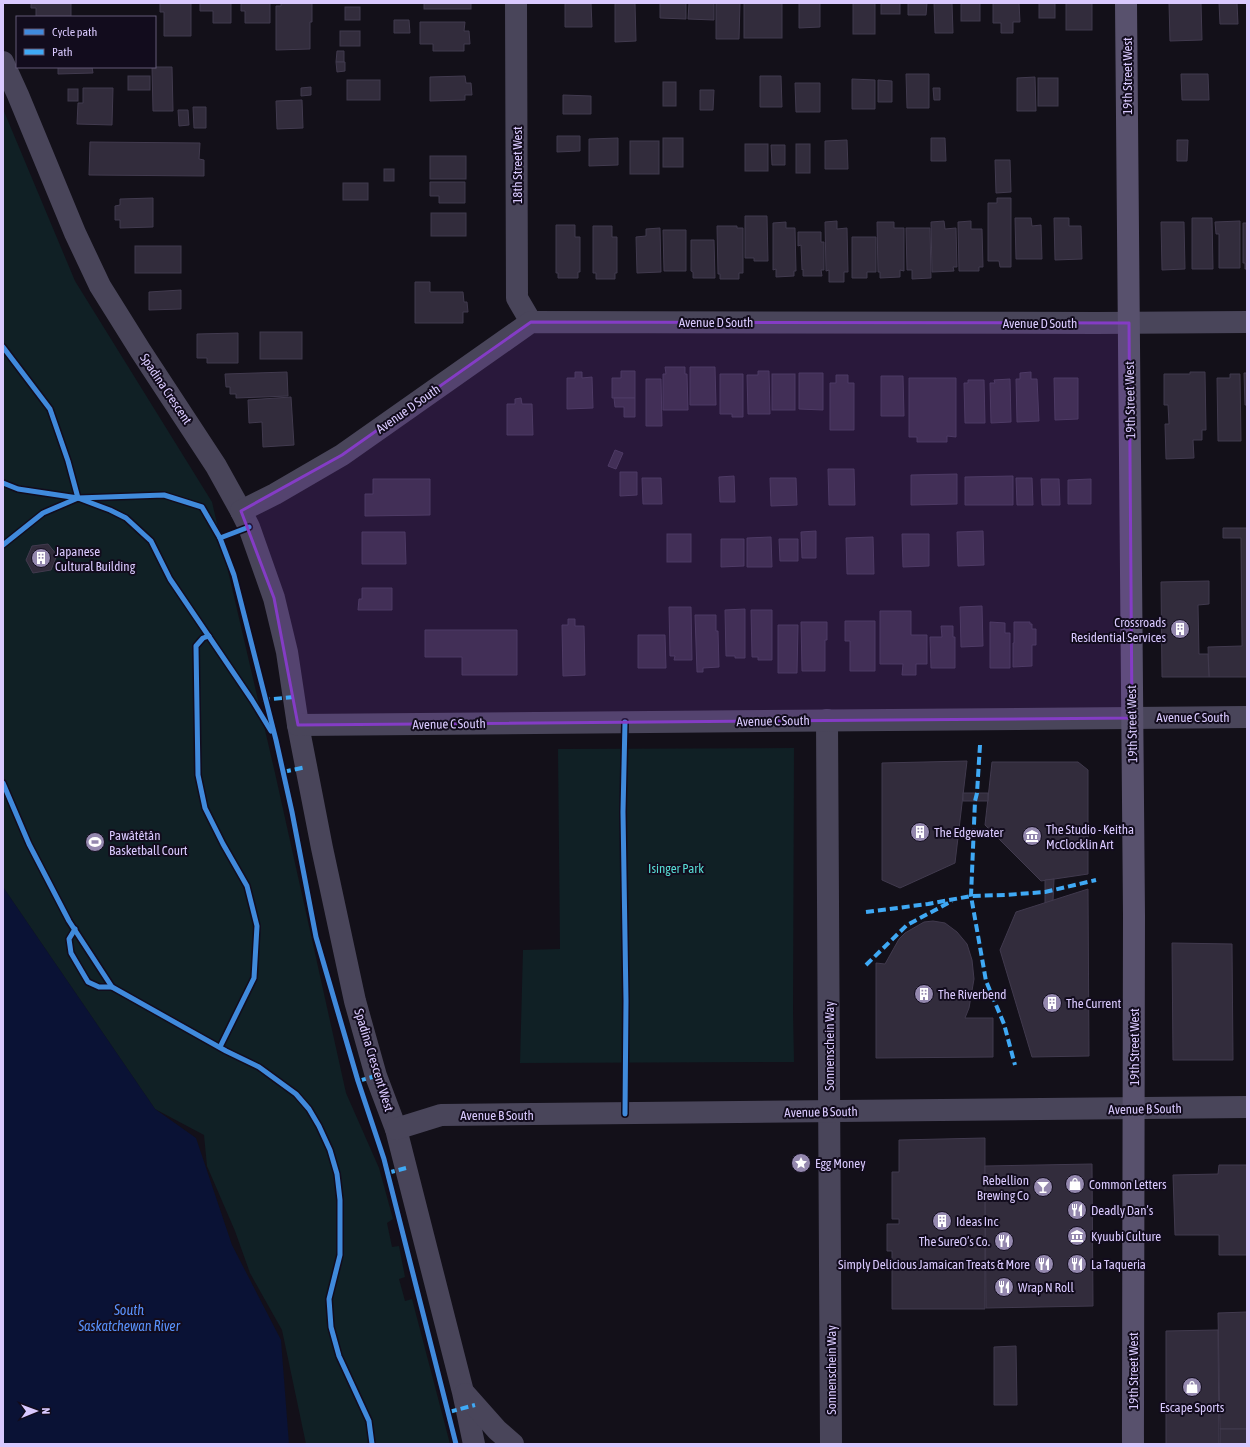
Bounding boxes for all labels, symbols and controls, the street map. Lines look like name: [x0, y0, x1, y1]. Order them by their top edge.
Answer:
legend: [16, 16, 156, 68]
text: Cycle path: [52, 25, 97, 39]
street label: 19th Street West: [1120, 37, 1135, 115]
text: Path: [52, 45, 73, 59]
street label: 18th Street West: [510, 126, 525, 204]
street label: Avenue D South: [679, 315, 753, 330]
street label: Avenue D South: [1003, 316, 1077, 331]
street label: Spadina Crescent: [137, 351, 195, 427]
street label: 19th Street West: [1122, 361, 1138, 439]
street label: Avenue D South: [373, 381, 443, 437]
place label: Japanese Cultural Building: [55, 544, 136, 574]
building icon: Japanese Cultural Building: [30, 547, 52, 569]
place label: Crossroads Residential Services: [1071, 615, 1166, 645]
building icon: Crossroads Residential Services: [1169, 618, 1191, 640]
street label: 19th Street West: [1124, 685, 1140, 763]
street label: Avenue C South: [1156, 710, 1230, 725]
street label: Avenue C South: [736, 713, 810, 729]
street label: Avenue C South: [412, 716, 486, 732]
building icon: The Edgewater: [909, 821, 931, 843]
place label: The Studio - Keitha McClocklin Art: [1046, 822, 1134, 852]
place label: The Edgewater: [934, 825, 1003, 840]
museum icon: The Studio - Keitha McClocklin Art: [1021, 825, 1043, 847]
place label: Pawâtêtân Basketball Court: [109, 828, 188, 858]
sports icon: Pawâtêtân Basketball Court: [84, 831, 106, 853]
park label: Isinger Park: [648, 861, 704, 876]
building icon: The Riverbend: [913, 983, 935, 1005]
place label: The Riverbend: [938, 987, 1006, 1002]
building icon: The Current: [1041, 992, 1063, 1014]
place label: The Current: [1066, 996, 1121, 1011]
street label: Sonnenschein Way: [822, 1001, 837, 1091]
street label: Spadina Crescent West: [351, 1007, 397, 1114]
street label: 19th Street West: [1127, 1008, 1142, 1086]
street label: Avenue B South: [1108, 1101, 1182, 1117]
street label: Avenue B South: [784, 1104, 858, 1120]
street label: Avenue B South: [460, 1108, 534, 1123]
place icon: Egg Money: [790, 1152, 812, 1174]
place label: Egg Money: [815, 1156, 866, 1171]
place label: Rebellion Brewing Co: [977, 1173, 1029, 1203]
shop icon: Common Letters: [1064, 1173, 1086, 1195]
bar icon: Rebellion Brewing Co: [1032, 1176, 1054, 1198]
place label: Common Letters: [1089, 1177, 1167, 1192]
restaurant icon: Deadly Dan’s: [1066, 1199, 1088, 1221]
place label: Deadly Dan’s: [1091, 1203, 1154, 1218]
building icon: Ideas Inc: [931, 1210, 953, 1232]
place label: Ideas Inc: [956, 1214, 998, 1229]
museum icon: Kyuubi Culture: [1066, 1225, 1088, 1247]
place label: Kyuubi Culture: [1091, 1229, 1161, 1244]
restaurant icon: The SureO’s Co.: [993, 1230, 1015, 1252]
place label: The SureO’s Co.: [919, 1234, 990, 1249]
restaurant icon: Simply Delicious Jamaican Treats & More: [1033, 1253, 1055, 1275]
restaurant icon: La Taqueria: [1066, 1253, 1088, 1275]
place label: Simply Delicious Jamaican Treats & More: [838, 1257, 1030, 1272]
place label: La Taqueria: [1091, 1257, 1146, 1272]
restaurant icon: Wrap N Roll: [993, 1276, 1015, 1298]
place label: Wrap N Roll: [1018, 1280, 1074, 1295]
water label: South Saskatchewan River: [77, 1302, 181, 1334]
street label: Sonnenschein Way: [824, 1325, 839, 1415]
street label: 19th Street West: [1126, 1332, 1141, 1410]
shop icon: Escape Sports: [1181, 1376, 1203, 1398]
north arrow: [16, 1391, 56, 1431]
place label: Escape Sports: [1160, 1400, 1225, 1415]
text: N: [40, 1407, 52, 1414]

